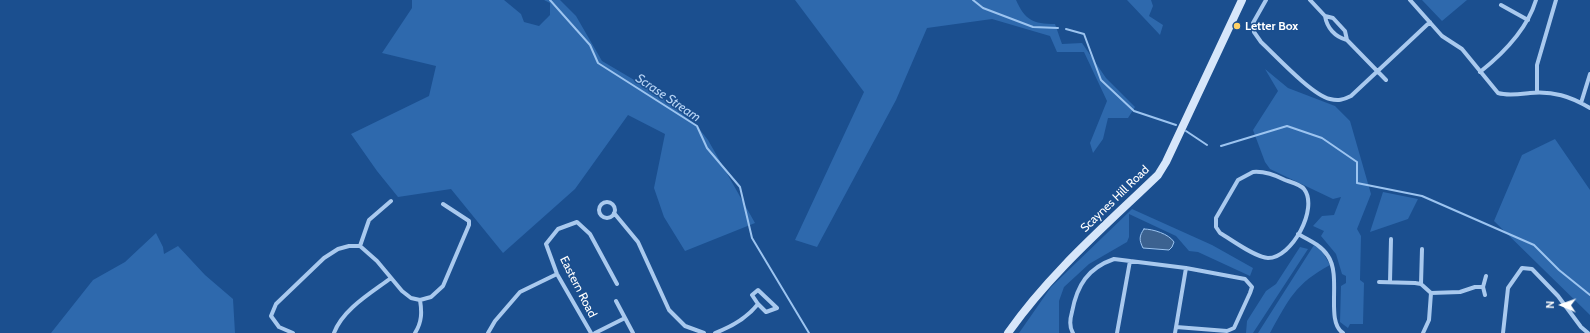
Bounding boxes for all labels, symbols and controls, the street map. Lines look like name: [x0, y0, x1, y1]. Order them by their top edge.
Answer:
place label: Letter Box: [1245, 19, 1298, 33]
marker: Letter Box: [1232, 21, 1242, 31]
water label: Scrase Stream: [633, 71, 703, 125]
street label: Scaynes Hill Road: [1078, 163, 1152, 235]
street label: Eastern Road: [556, 254, 600, 320]
north arrow: [1542, 285, 1582, 325]
text: N: [1543, 300, 1557, 309]

